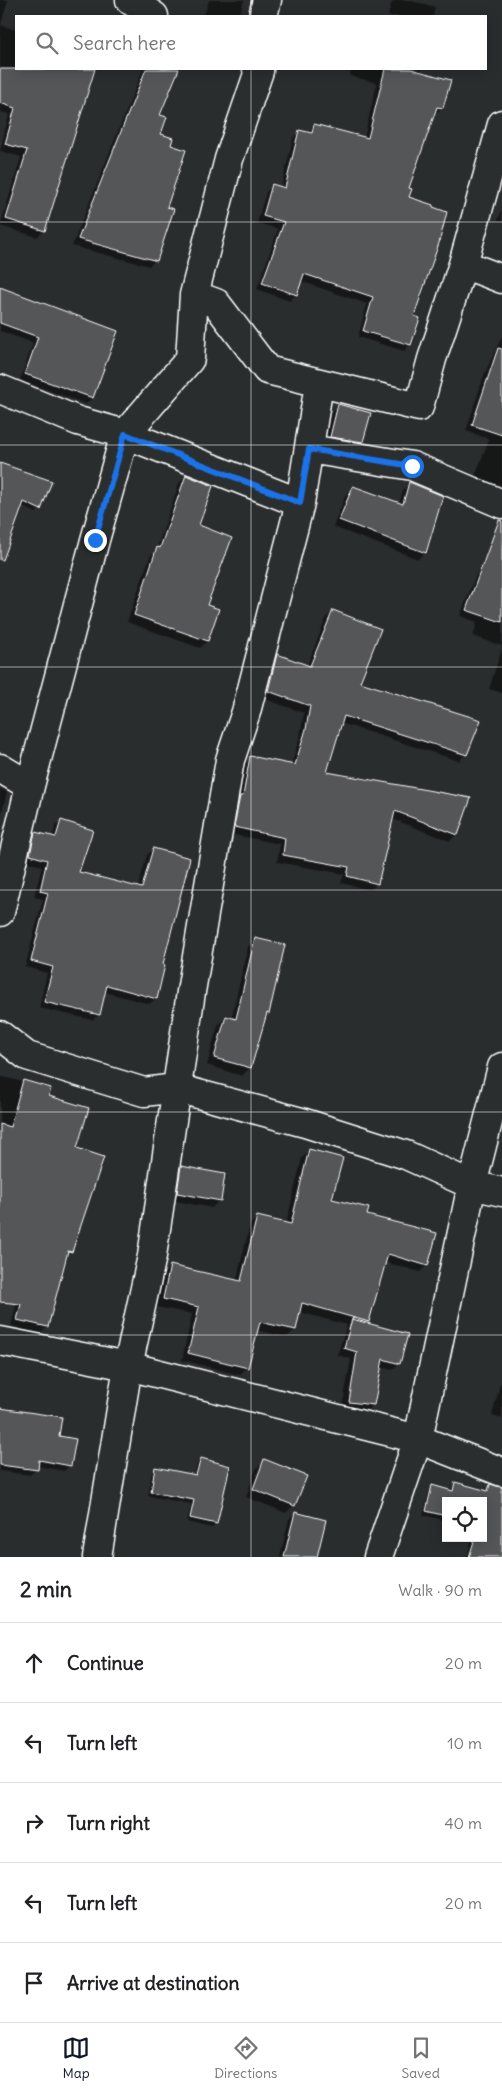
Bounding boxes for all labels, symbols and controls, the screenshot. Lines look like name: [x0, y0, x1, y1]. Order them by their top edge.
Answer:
search box: [15, 15, 487, 70]
icon: search: [33, 29, 61, 57]
text: Search here: [73, 31, 176, 55]
route start: [401, 455, 424, 478]
route end: [84, 529, 107, 552]
map controls: [442, 1497, 487, 1542]
button: locate: [442, 1497, 487, 1542]
text: 2 min: [20, 1576, 72, 1603]
text: Walk · 90 m: [398, 1580, 482, 1600]
icon: ahead: [20, 1649, 48, 1677]
text: Continue: [67, 1651, 144, 1675]
text: 20 m: [445, 1653, 482, 1673]
icon: left: [20, 1729, 48, 1757]
text: Turn left: [67, 1731, 137, 1755]
text: 10 m: [447, 1733, 482, 1753]
icon: right: [20, 1809, 48, 1837]
text: Turn right: [67, 1811, 150, 1835]
text: 40 m: [444, 1813, 482, 1833]
icon: left: [20, 1889, 48, 1917]
text: Turn left: [67, 1891, 137, 1915]
text: 20 m: [445, 1893, 482, 1913]
icon: arrive: [20, 1969, 48, 1997]
text: Arrive at destination: [67, 1971, 240, 1995]
tab: Map: [62, 2034, 90, 2082]
tab: Directions: [214, 2034, 277, 2082]
tab: Saved: [402, 2034, 440, 2082]

